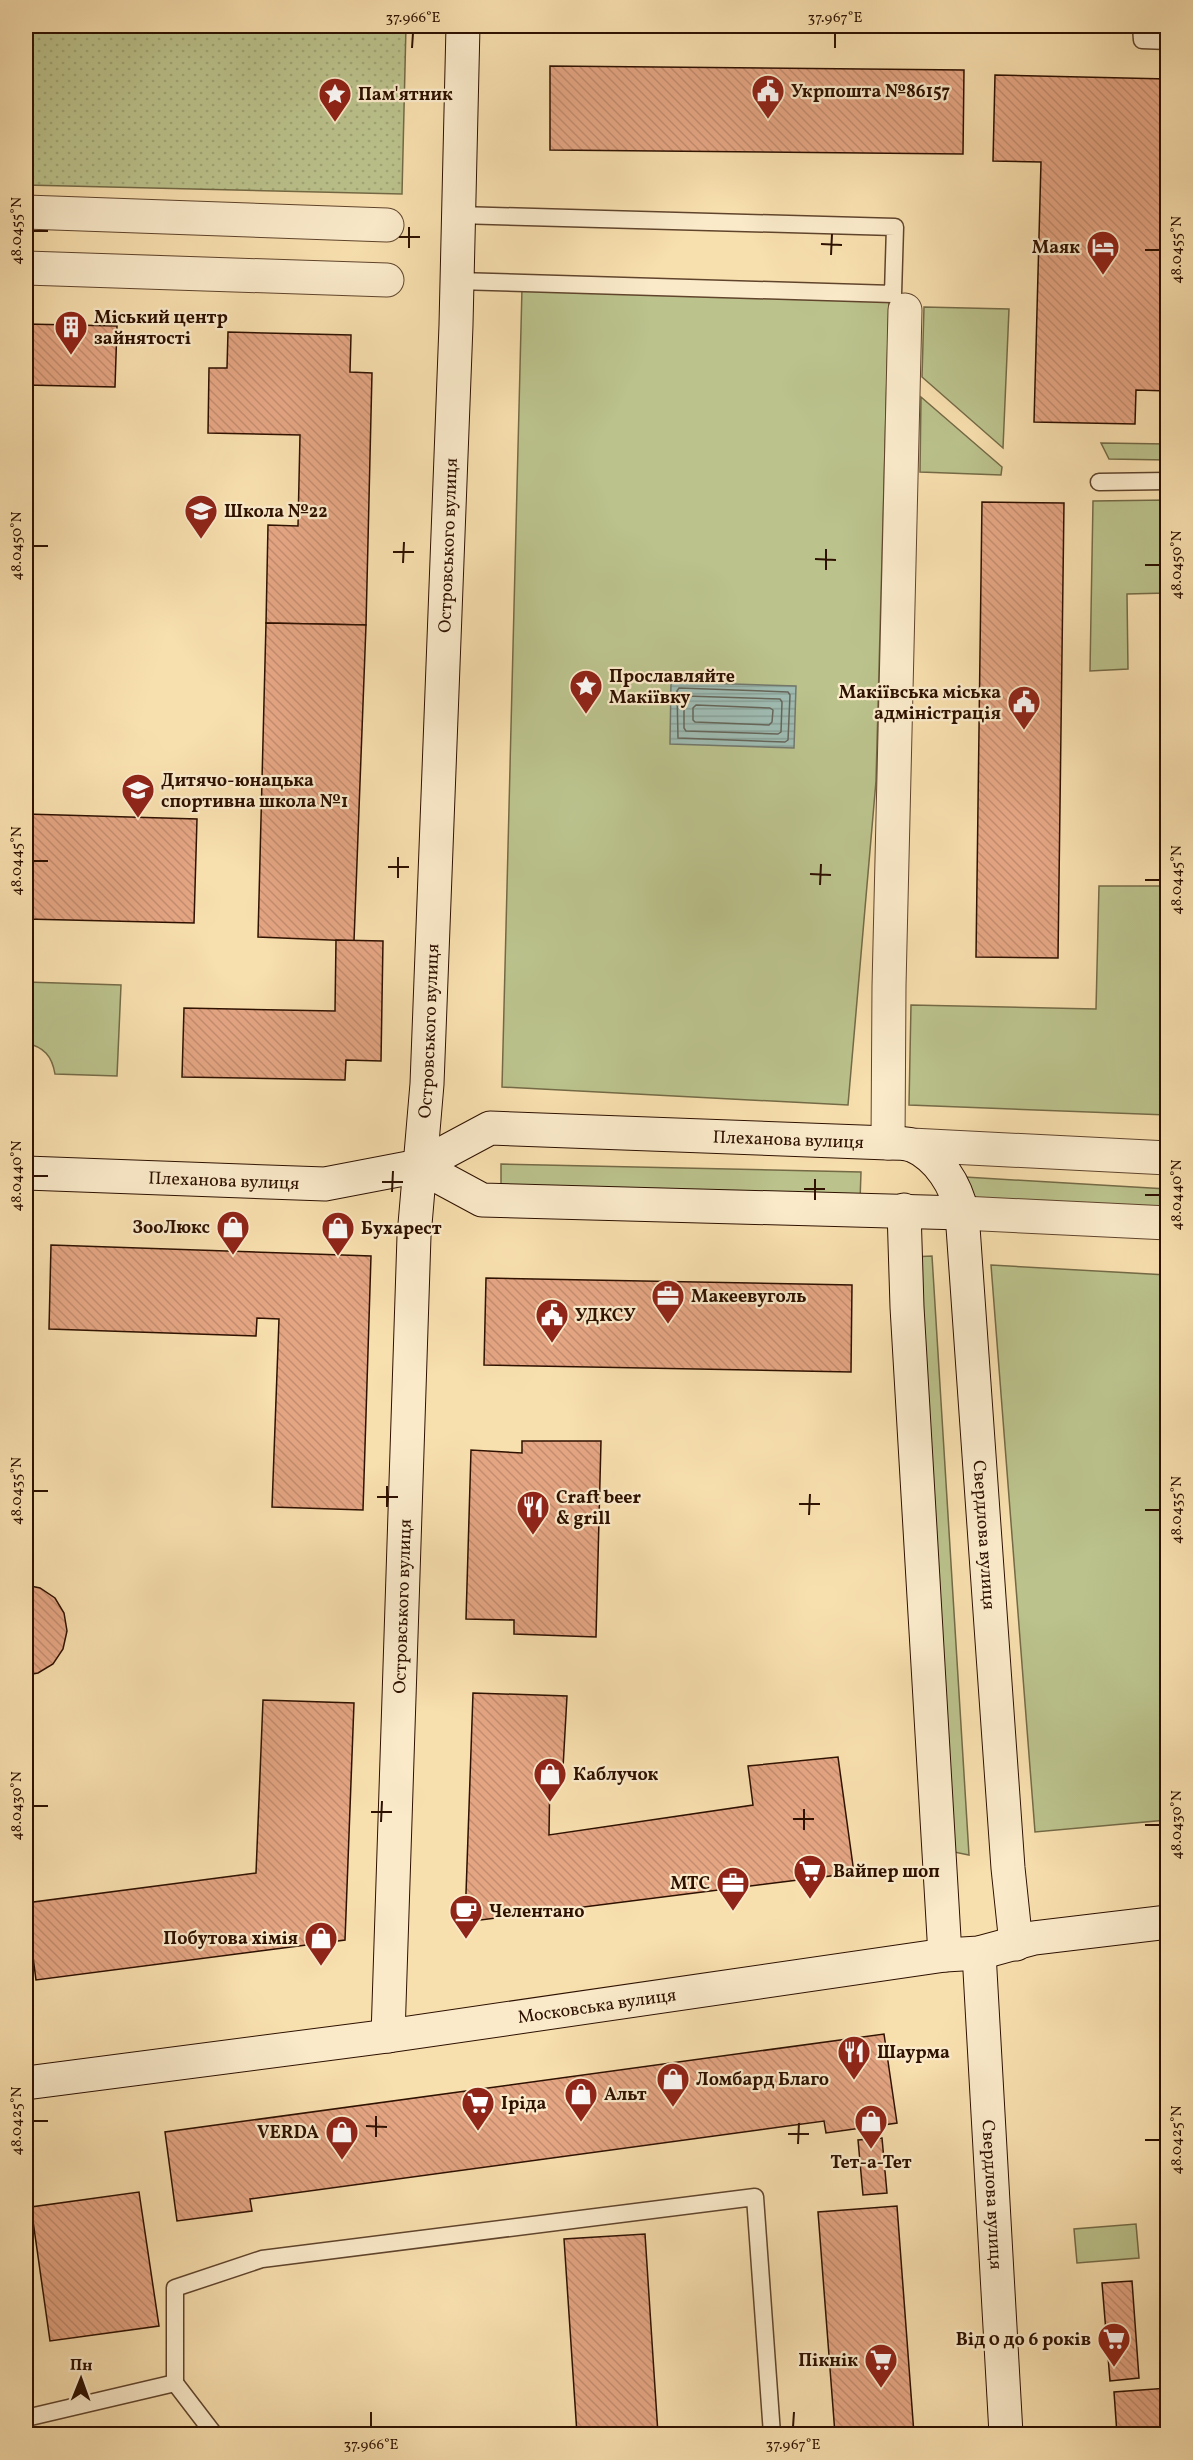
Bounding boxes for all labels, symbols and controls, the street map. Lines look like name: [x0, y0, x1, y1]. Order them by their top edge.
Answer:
text: 37.966°E: [385, 8, 441, 29]
text: 37.967°E: [808, 8, 862, 29]
public building icon: Укрпошта №86157: [750, 73, 786, 120]
place icon: Пам'ятник: [317, 76, 353, 123]
place label: Укрпошта №86157: [791, 80, 951, 105]
place label: Пам'ятник: [358, 83, 453, 108]
text: 48.0455°N: [7, 197, 28, 265]
text: 48.0455°N: [1167, 216, 1188, 284]
hotel icon: Маяк: [1085, 229, 1121, 276]
place label: Маяк: [1032, 236, 1080, 261]
place label: Міський центр зайнятості: [94, 306, 228, 352]
building icon: Міський центр зайнятості: [53, 309, 89, 356]
street label: Островського вулиця: [433, 458, 465, 633]
school or university icon: Школа №22: [183, 493, 219, 540]
place label: Школа №22: [224, 500, 328, 525]
text: 48.0450°N: [7, 511, 28, 581]
text: 48.0450°N: [1167, 530, 1188, 600]
place label: Прославляйте Макіївку: [609, 665, 735, 711]
place icon: Прославляйте Макіївку: [568, 668, 604, 715]
place label: Макіївська міська адміністрація: [839, 681, 1001, 727]
public building icon: Макіївська міська адміністрація: [1006, 684, 1042, 731]
place label: Дитячо-юнацька спортивна школа №1: [161, 769, 348, 815]
school or university icon: Дитячо-юнацька спортивна школа №1: [120, 772, 156, 819]
text: 48.0445°N: [7, 826, 28, 896]
text: 48.0445°N: [1167, 845, 1188, 915]
street label: Островського вулиця: [413, 943, 446, 1119]
street label: Плеханова вулиця: [712, 1125, 864, 1156]
text: 48.0440°N: [7, 1140, 28, 1212]
text: 48.0440°N: [1167, 1159, 1188, 1231]
street label: Плеханова вулиця: [148, 1167, 300, 1197]
shop icon: ЗооЛюкс: [215, 1209, 251, 1256]
shop icon: Бухарест: [320, 1210, 356, 1257]
place label: ЗооЛюкс: [132, 1216, 210, 1241]
place label: Бухарест: [361, 1217, 442, 1242]
office icon: Макеевуголь: [650, 1278, 686, 1325]
place label: Макеевуголь: [691, 1285, 807, 1310]
public building icon: УДКСУ: [534, 1297, 570, 1344]
place label: УДКСУ: [575, 1304, 636, 1329]
text: 48.0435°N: [7, 1457, 28, 1525]
street label: Свердлова вулиця: [965, 1459, 1001, 1611]
text: 48.0435°N: [1167, 1476, 1188, 1544]
place label: Craft beer & grill: [556, 1486, 642, 1532]
restaurant icon: Craft beer & grill: [515, 1489, 551, 1536]
street label: Островського вулиця: [388, 1518, 419, 1694]
shop icon: Каблучок: [532, 1756, 568, 1803]
place label: Каблучок: [573, 1763, 659, 1788]
text: 48.0430°N: [7, 1771, 28, 1841]
text: 48.0430°N: [1167, 1790, 1188, 1860]
supermarket icon: Вайпер шоп: [792, 1853, 828, 1900]
place label: Вайпер шоп: [833, 1860, 940, 1885]
office icon: МТС: [715, 1865, 751, 1912]
place label: МТС: [670, 1872, 710, 1897]
cafe icon: Челентано: [448, 1893, 484, 1940]
place label: Челентано: [489, 1900, 585, 1925]
shop icon: Побутова хімія: [303, 1920, 339, 1967]
place label: Побутова хімія: [163, 1927, 298, 1952]
street label: Московська вулиця: [516, 1983, 678, 2031]
restaurant icon: Шаурма: [836, 2034, 872, 2081]
place label: Шаурма: [877, 2041, 950, 2066]
shop icon: Ломбард Благо: [655, 2061, 691, 2108]
place label: Ломбард Благо: [696, 2068, 829, 2093]
shop icon: Альт: [563, 2076, 599, 2123]
place label: Альт: [604, 2083, 647, 2108]
supermarket icon: Іріда: [460, 2085, 496, 2132]
text: 48.0425°N: [7, 2086, 28, 2156]
place label: Іріда: [501, 2092, 547, 2117]
shop icon: Тет-а-Тет: [853, 2103, 889, 2150]
text: 48.0425°N: [1167, 2105, 1188, 2175]
shop icon: VERDA: [324, 2114, 360, 2161]
street label: Свердлова вулиця: [974, 2119, 1008, 2270]
place label: VERDA: [257, 2121, 319, 2146]
place label: Тет-а-Тет: [830, 2151, 912, 2176]
supermarket icon: Від 0 до 6 років: [1096, 2321, 1132, 2368]
place label: Від 0 до 6 років: [956, 2328, 1091, 2353]
supermarket icon: Пікнік: [863, 2342, 899, 2389]
north arrow: [51, 2349, 111, 2409]
place label: Пікнік: [798, 2349, 858, 2374]
text: Пн: [70, 2355, 93, 2377]
text: 37.966°E: [343, 2435, 399, 2456]
text: 37.967°E: [766, 2435, 820, 2456]

